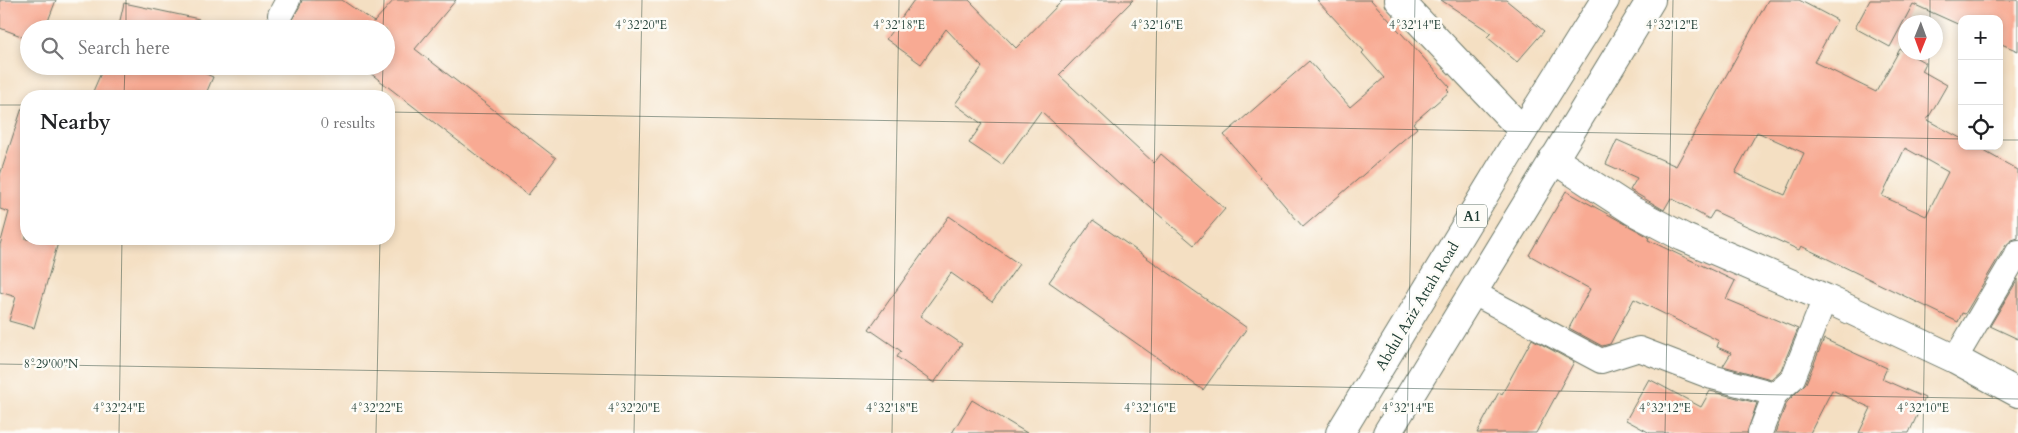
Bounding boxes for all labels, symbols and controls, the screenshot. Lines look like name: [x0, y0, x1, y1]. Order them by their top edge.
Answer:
north arrow: [1898, 15, 1943, 60]
map controls: [1958, 15, 2003, 150]
button: +: [1958, 15, 2003, 60]
text: 4°32'20"E: [615, 17, 667, 33]
text: 4°32'18"E: [873, 17, 925, 33]
text: 4°32'16"E: [1131, 17, 1183, 33]
text: 4°32'14"E: [1389, 17, 1441, 33]
text: 4°32'12"E: [1646, 17, 1698, 33]
search box: [20, 20, 395, 75]
icon: search: [38, 34, 66, 62]
text: Search here: [78, 35, 170, 61]
button: −: [1958, 60, 2003, 105]
button: locate: [1958, 105, 2003, 150]
text: Nearby: [40, 108, 111, 137]
text: 0 results: [321, 112, 375, 134]
road number: A1: [1457, 205, 1487, 228]
street label: Abdul Aziz Attah Road: [1371, 238, 1463, 374]
text: 8°29'00"N: [24, 356, 79, 372]
text: 4°32'24"E: [93, 400, 145, 416]
text: 4°32'22"E: [351, 400, 403, 416]
text: 4°32'20"E: [608, 400, 660, 416]
text: 4°32'18"E: [866, 400, 918, 416]
text: 4°32'16"E: [1124, 400, 1176, 416]
text: 4°32'14"E: [1382, 400, 1434, 416]
text: 4°32'12"E: [1639, 400, 1691, 416]
text: 4°32'10"E: [1897, 400, 1949, 416]

